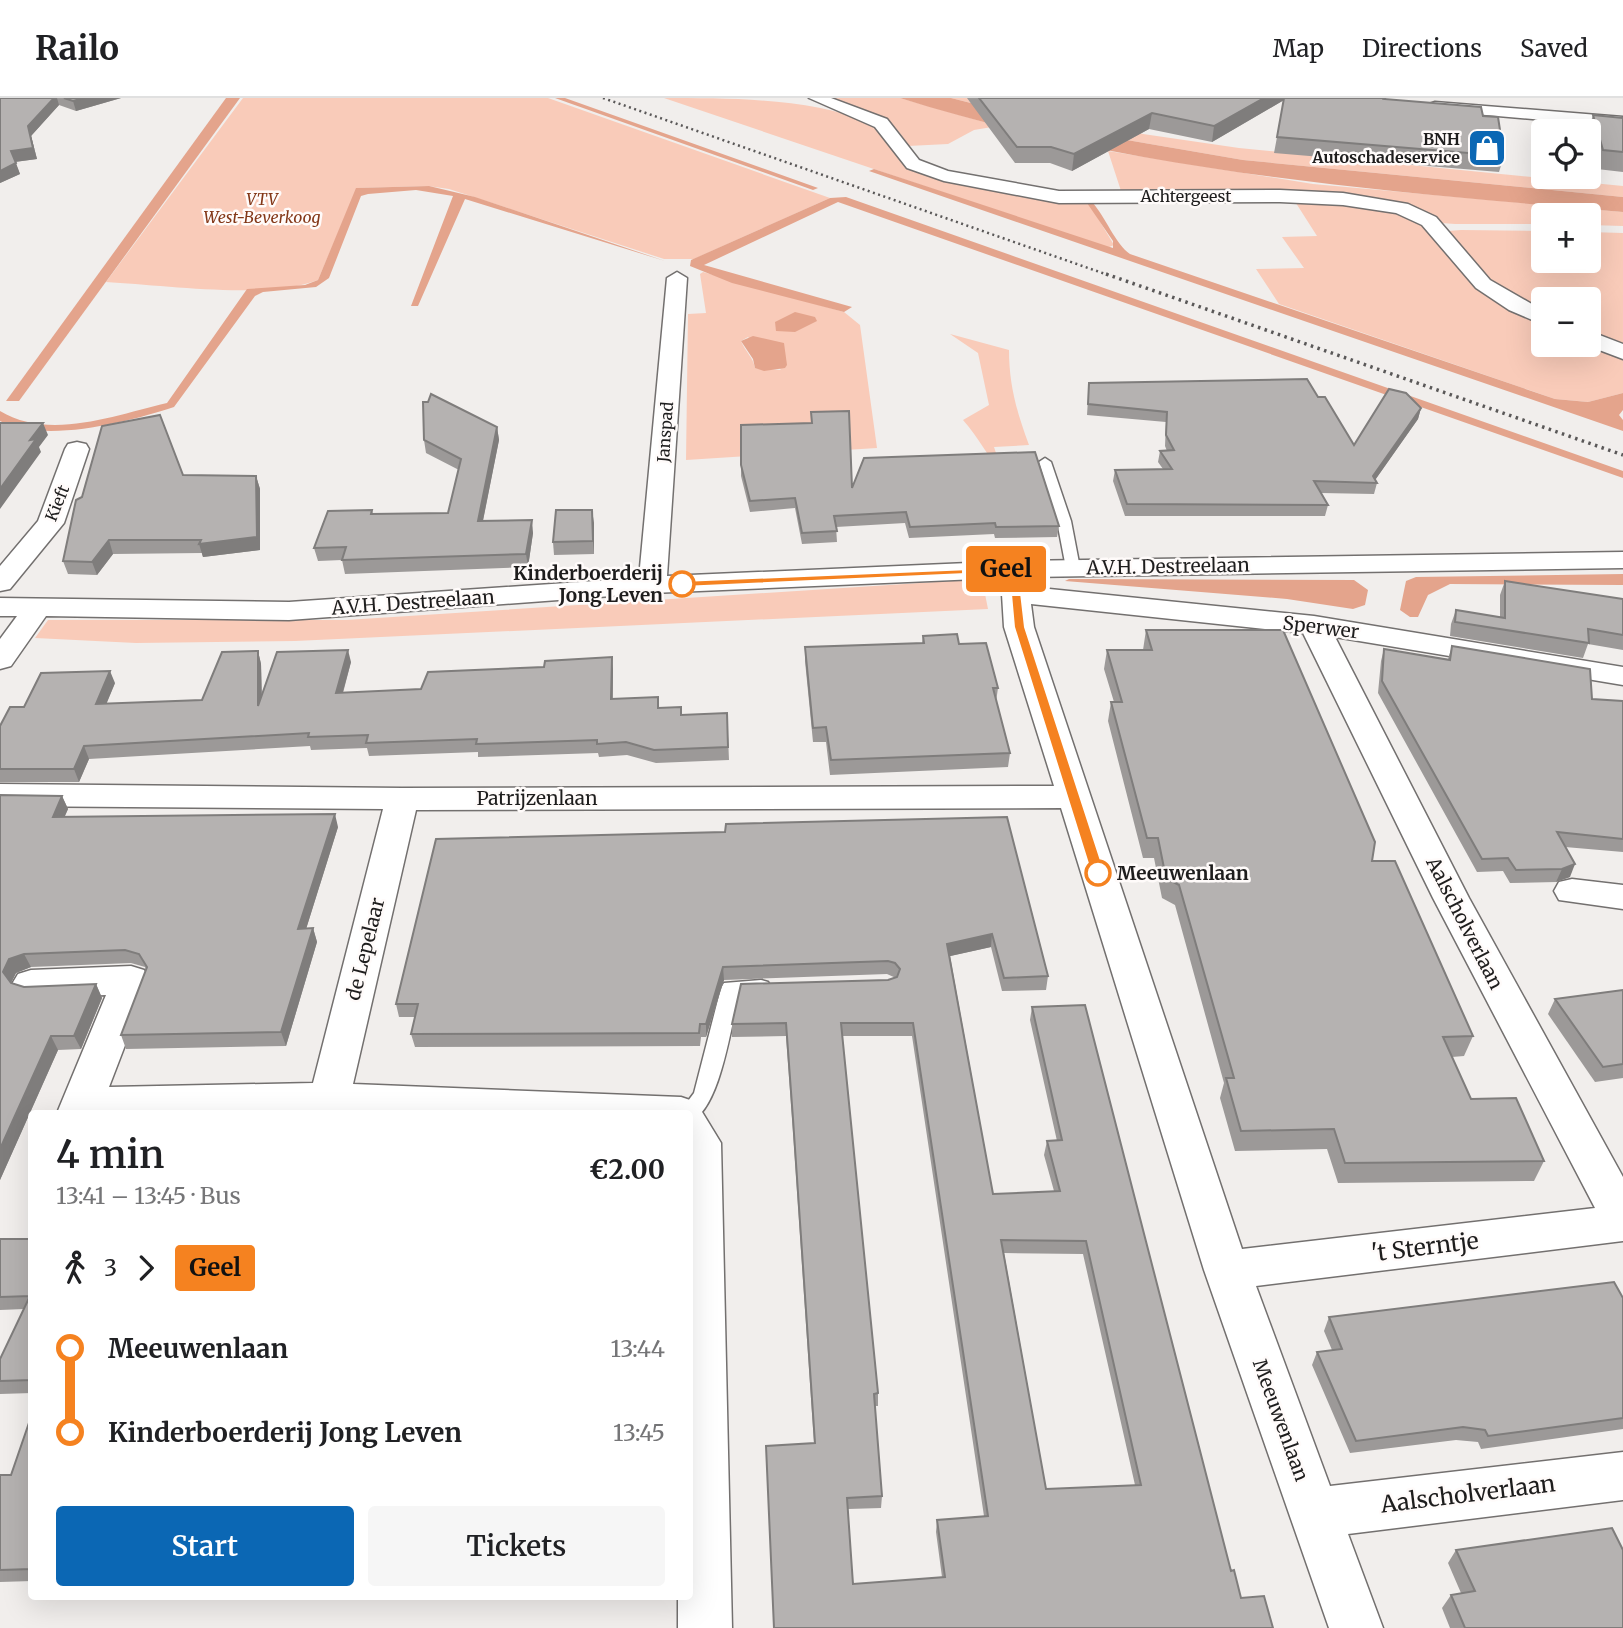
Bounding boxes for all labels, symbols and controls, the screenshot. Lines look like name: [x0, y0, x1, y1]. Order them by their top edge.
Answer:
text: Railo: [35, 28, 119, 69]
text: Map: [1273, 33, 1324, 64]
text: Directions: [1362, 33, 1482, 64]
text: Saved: [1520, 33, 1588, 64]
map controls: [1531, 119, 1601, 357]
button: locate: [1531, 119, 1601, 189]
shop icon: BNH Autoschadeservice: [1466, 127, 1508, 169]
place label: BNH Autoschadeservice: [1311, 129, 1460, 167]
street label: Achtergeest: [1139, 186, 1232, 206]
park label: VTV West-Beverkoog: [204, 189, 320, 227]
button: +: [1531, 203, 1601, 273]
button: −: [1531, 287, 1601, 357]
street label: Janspad: [653, 401, 677, 464]
street label: Kieft: [41, 481, 74, 524]
line badge: Geel: [957, 546, 1055, 592]
text: Geel: [980, 553, 1032, 584]
street label: A.V.H. Destreelaan: [1085, 553, 1250, 579]
place label: Kinderboerderij Jong Leven: [513, 561, 663, 607]
marker: Kinderboerderij Jong Leven: [669, 571, 695, 597]
street label: A.V.H. Destreelaan: [330, 584, 496, 620]
street label: Sperwer: [1282, 610, 1361, 644]
street label: Patrijzenlaan: [476, 786, 598, 810]
street label: Aalscholverlaan: [1421, 852, 1509, 994]
marker: Meeuwenlaan: [1085, 860, 1111, 886]
place label: Meeuwenlaan: [1117, 861, 1249, 885]
street label: de Lepelaar: [341, 895, 389, 1003]
text: 4 min: [56, 1131, 165, 1178]
text: €2.00: [589, 1153, 665, 1186]
text: 13:41 – 13:45 · Bus: [56, 1181, 241, 1210]
street label: 't Sterntje: [1370, 1226, 1480, 1267]
icon: walk: [56, 1249, 94, 1287]
icon: forward: [127, 1249, 165, 1287]
text: Geel: [189, 1252, 241, 1283]
text: 3: [104, 1253, 117, 1282]
text: Meeuwenlaan: [108, 1332, 288, 1365]
text: 13:44: [610, 1334, 665, 1363]
street label: Meeuwenlaan: [1248, 1356, 1314, 1485]
text: Kinderboerderij Jong Leven: [108, 1416, 462, 1449]
text: 13:45: [613, 1418, 665, 1447]
street label: Aalscholverlaan: [1378, 1468, 1557, 1519]
button: Start: [56, 1506, 354, 1586]
button: Tickets: [368, 1506, 665, 1586]

